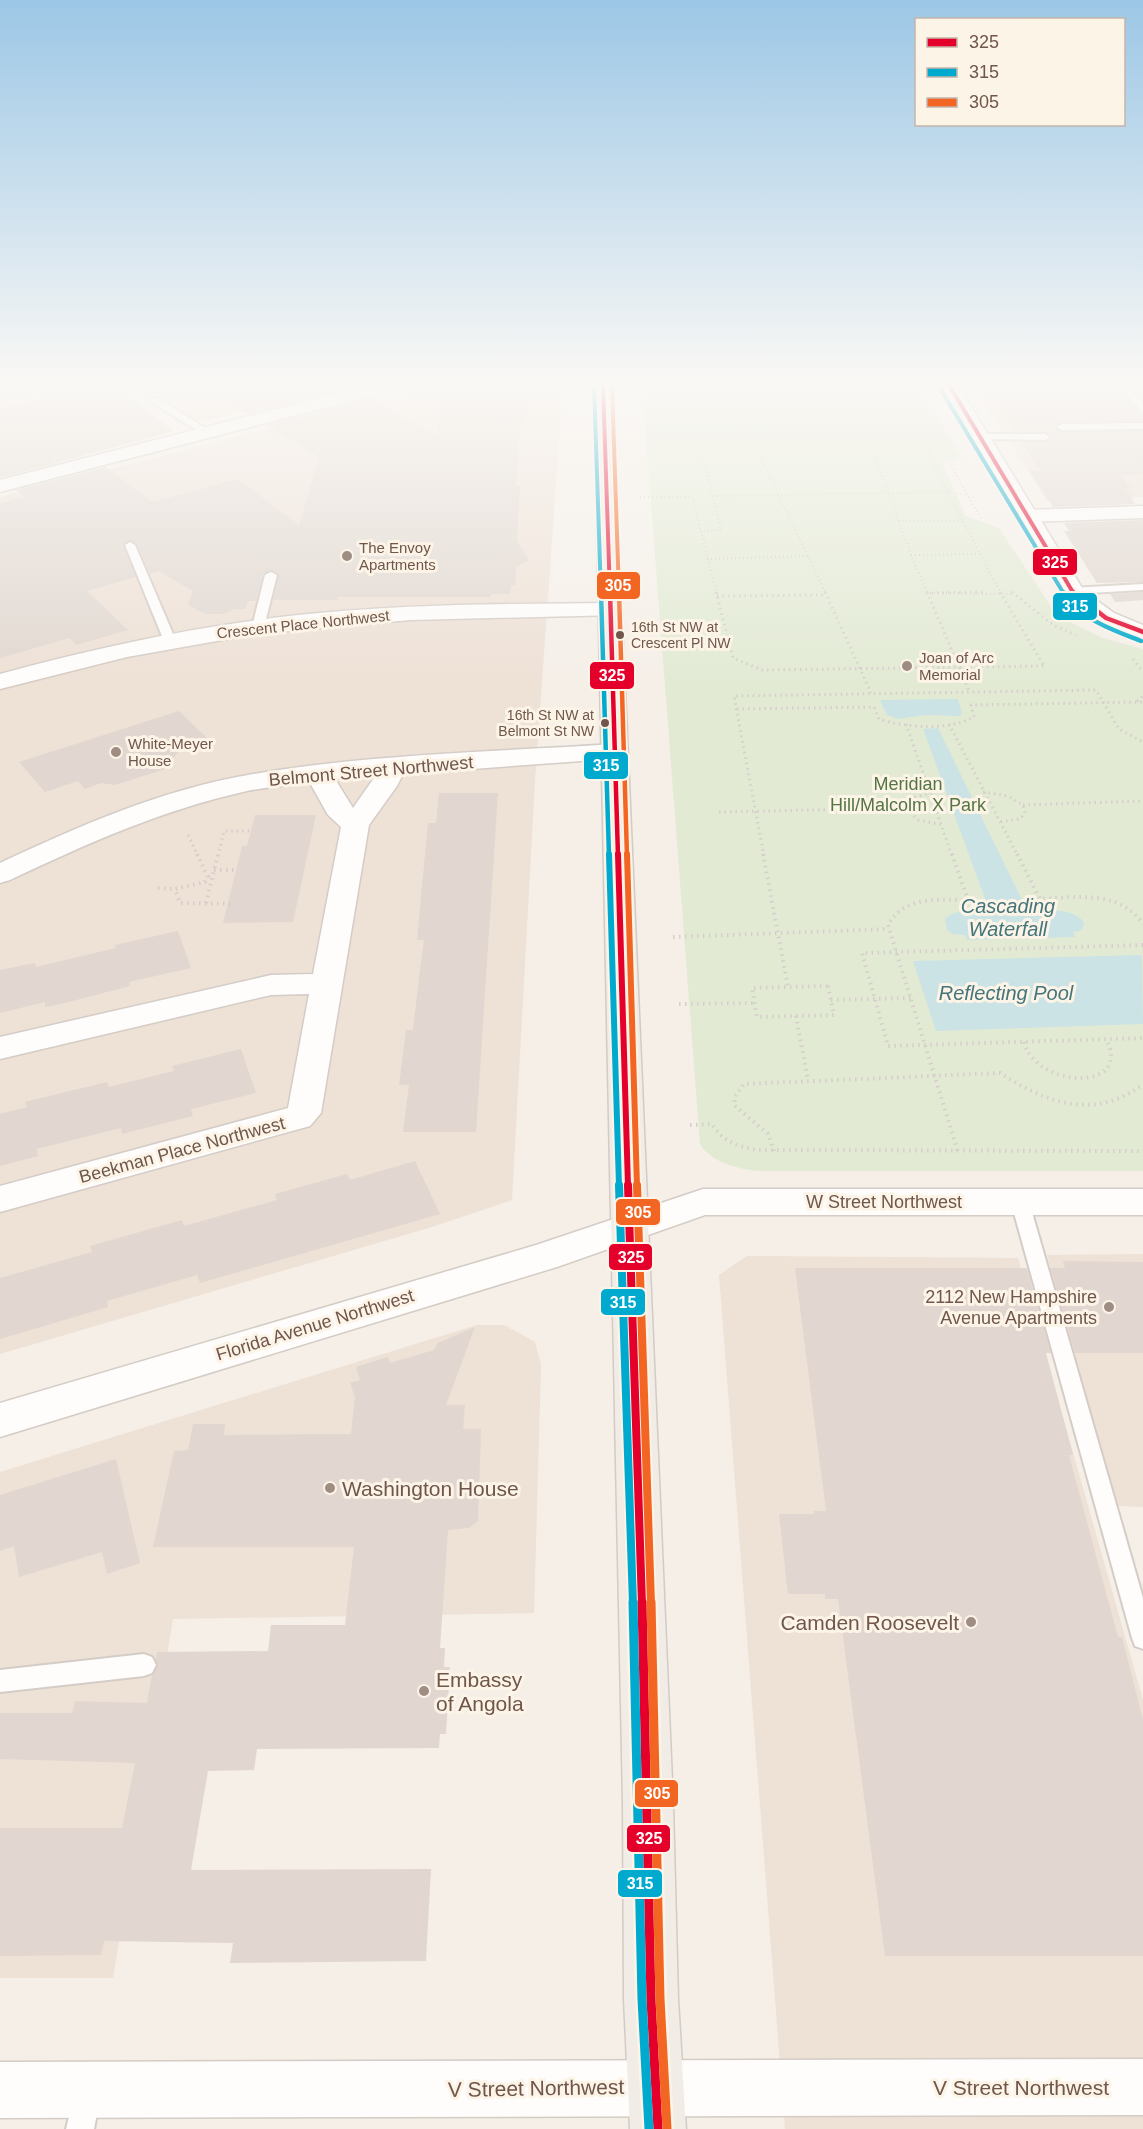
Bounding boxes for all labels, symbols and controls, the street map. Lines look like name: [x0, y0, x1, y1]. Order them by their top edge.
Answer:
legend: [915, 18, 1125, 126]
text: 325: [969, 32, 999, 52]
text: 315: [969, 62, 999, 82]
text: 305: [969, 92, 999, 112]
place label: The Envoy Apartments: [359, 539, 436, 573]
line badge: 325: [1032, 548, 1078, 576]
marker: The Envoy Apartments: [340, 549, 354, 563]
text: 325: [1042, 554, 1068, 571]
line badge: 305: [596, 571, 641, 600]
text: 305: [605, 577, 631, 594]
line badge: 315: [1052, 592, 1098, 621]
text: 315: [1062, 598, 1088, 615]
street label: Crescent Place Northwest: [216, 606, 391, 642]
place label: 16th St NW at Crescent Pl NW: [631, 619, 731, 651]
marker: 16th St NW at Crescent Pl NW: [614, 629, 626, 641]
place label: Joan of Arc Memorial: [919, 649, 995, 683]
marker: Joan of Arc Memorial: [900, 659, 914, 673]
line badge: 325: [589, 661, 635, 690]
text: 325: [599, 667, 625, 684]
place label: 16th St NW at Belmont St NW: [498, 707, 595, 739]
marker: 16th St NW at Belmont St NW: [599, 717, 611, 729]
place label: White-Meyer House: [128, 735, 213, 769]
marker: White-Meyer House: [109, 745, 123, 759]
line badge: 315: [583, 751, 629, 780]
street label: Belmont Street Northwest: [268, 752, 474, 790]
text: 315: [593, 757, 619, 774]
park label: Meridian Hill/Malcolm X Park: [830, 774, 987, 815]
water label: Cascading Waterfall: [961, 895, 1055, 940]
water label: Reflecting Pool: [939, 982, 1074, 1004]
street label: Beekman Place Northwest: [77, 1113, 287, 1187]
street label: W Street Northwest: [806, 1192, 962, 1212]
line badge: 305: [615, 1198, 661, 1226]
text: 305: [625, 1204, 651, 1221]
line badge: 325: [608, 1243, 653, 1271]
text: 325: [618, 1249, 644, 1266]
street label: Florida Avenue Northwest: [214, 1285, 416, 1365]
place label: 2112 New Hampshire Avenue Apartments: [925, 1287, 1097, 1328]
line badge: 315: [600, 1288, 646, 1316]
text: 315: [610, 1294, 636, 1311]
marker: 2112 New Hampshire Avenue Apartments: [1102, 1300, 1116, 1314]
place label: Washington House: [342, 1477, 519, 1500]
marker: Washington House: [323, 1481, 337, 1495]
place label: Camden Roosevelt: [780, 1611, 959, 1634]
marker: Camden Roosevelt: [964, 1615, 978, 1629]
place label: Embassy of Angola: [436, 1668, 524, 1715]
marker: Embassy of Angola: [417, 1684, 431, 1698]
line badge: 305: [634, 1779, 679, 1808]
text: 305: [644, 1785, 670, 1802]
line badge: 325: [626, 1824, 671, 1853]
text: 325: [636, 1830, 662, 1847]
line badge: 315: [617, 1869, 663, 1898]
text: 315: [627, 1875, 653, 1892]
street label: V Street Northwest: [448, 2075, 624, 2101]
street label: V Street Northwest: [933, 2076, 1109, 2099]

